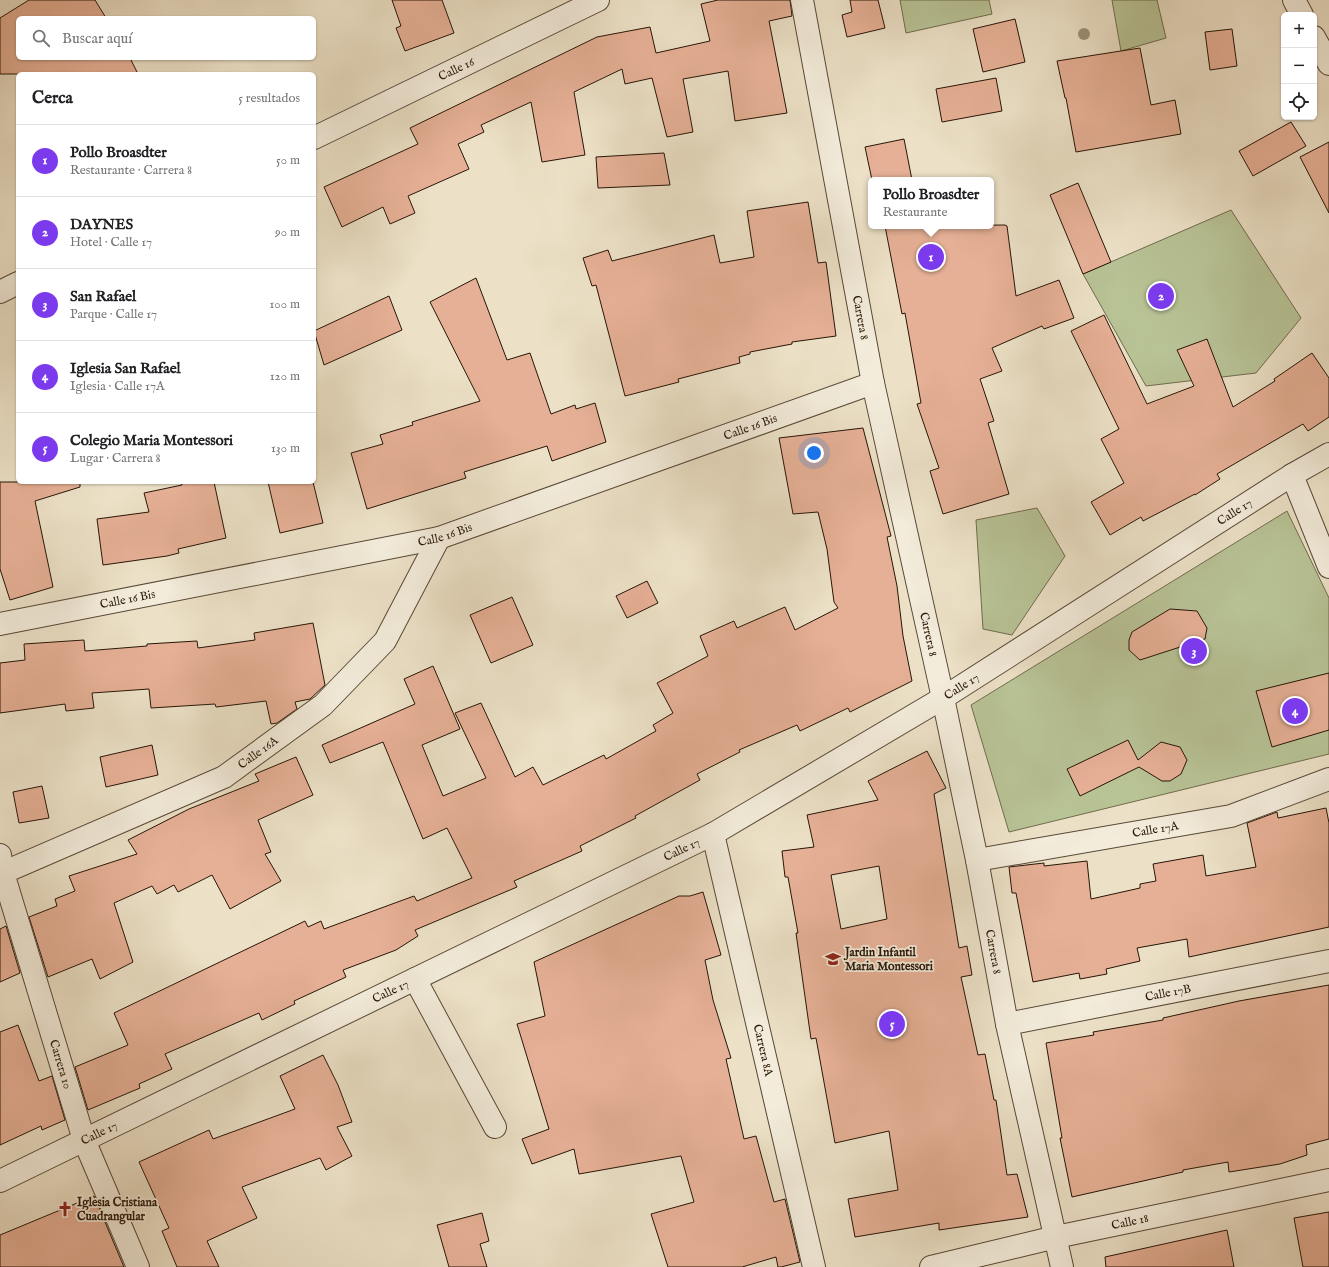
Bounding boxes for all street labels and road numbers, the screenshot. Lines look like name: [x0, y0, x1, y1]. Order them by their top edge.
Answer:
street label: Calle 16: [436, 54, 478, 84]
street label: Carrera 8: [849, 294, 872, 341]
street label: Calle 16 Bis: [722, 411, 779, 444]
street label: Calle 17: [1214, 496, 1255, 529]
street label: Calle 16 Bis: [417, 520, 474, 550]
street label: Calle 16 Bis: [99, 587, 157, 612]
street label: Carrera 8: [916, 611, 941, 658]
street label: Calle 17: [941, 670, 982, 703]
street label: Calle 16A: [235, 733, 282, 772]
street label: Calle 17A: [1131, 818, 1181, 841]
street label: Calle 17: [661, 835, 702, 865]
street label: Carrera 8: [982, 928, 1005, 976]
street label: Calle 17: [370, 976, 411, 1007]
street label: Calle 17B: [1144, 981, 1192, 1005]
street label: Carrera 8A: [750, 1023, 776, 1079]
street label: Carrera 10: [46, 1038, 75, 1091]
street label: Calle 17: [79, 1118, 120, 1148]
street label: Calle 18: [1110, 1211, 1150, 1233]

